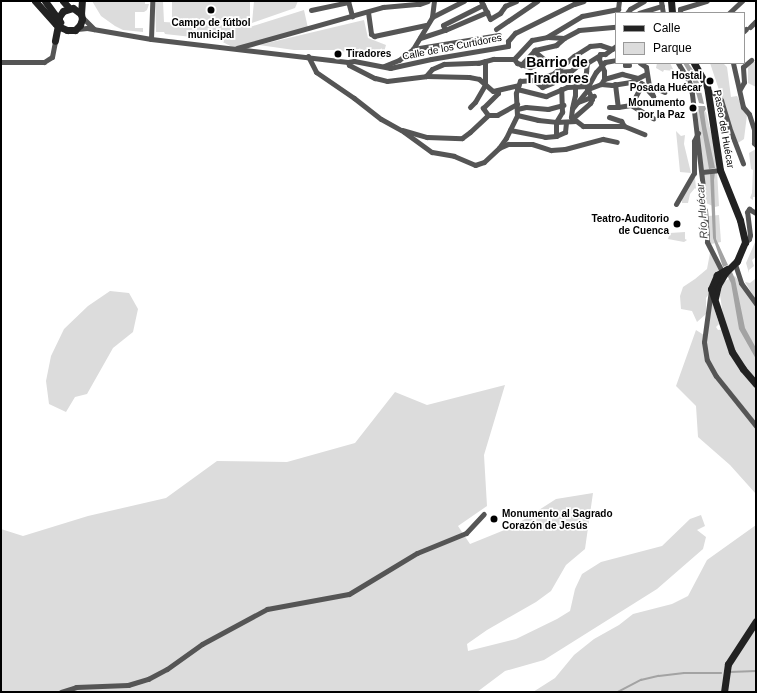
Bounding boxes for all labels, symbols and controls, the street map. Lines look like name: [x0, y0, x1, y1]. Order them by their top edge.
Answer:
marker: Campo de fútbol municipal: [206, 5, 216, 15]
legend: [615, 12, 745, 64]
place label: Campo de fútbol municipal: [172, 16, 250, 40]
text: Calle: [653, 21, 680, 35]
street label: Calle de los Curtidores: [401, 31, 503, 63]
text: Parque: [653, 41, 692, 55]
place label: Tiradores: [346, 48, 391, 60]
marker: Tiradores: [333, 49, 343, 59]
district label: Barrio de Tiradores: [525, 54, 589, 86]
place label: Hostal Posada Huécar: [630, 69, 702, 92]
marker: Hostal Posada Huécar: [705, 76, 715, 86]
street label: Paseo del Huécar: [711, 89, 737, 169]
place label: Monumento por la Paz: [628, 96, 685, 120]
marker: Monumento por la Paz: [688, 103, 698, 113]
water label: Río Huécar: [693, 183, 711, 239]
place label: Teatro-Auditorio de Cuenca: [591, 212, 669, 236]
marker: Teatro-Auditorio de Cuenca: [672, 219, 682, 229]
place label: Monumento al Sagrado Corazón de Jesús: [502, 507, 613, 530]
marker: Monumento al Sagrado Corazón de Jesús: [489, 514, 499, 524]

